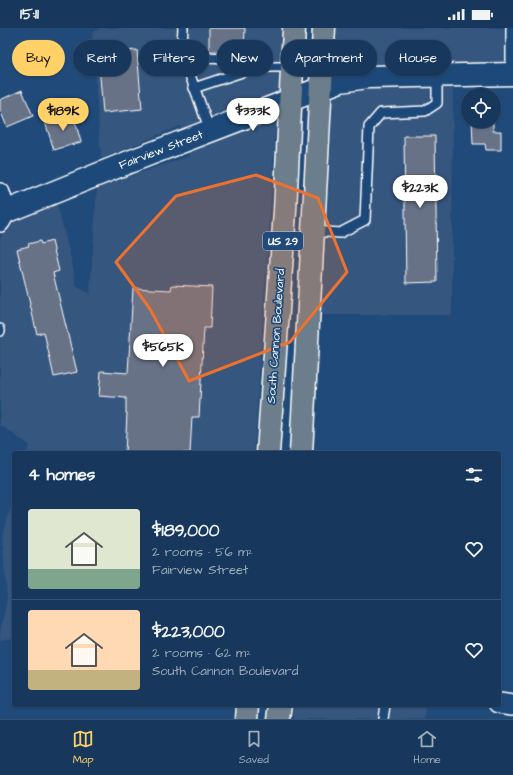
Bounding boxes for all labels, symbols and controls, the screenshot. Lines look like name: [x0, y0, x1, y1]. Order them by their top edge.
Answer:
text: 15:11: [20, 4, 39, 25]
chip: Buy: [12, 40, 65, 76]
chip: Rent: [73, 40, 131, 76]
chip: Filters: [139, 40, 209, 76]
chip: New: [217, 40, 273, 76]
chip: Apartment: [281, 40, 377, 76]
chip: House: [385, 40, 451, 76]
map controls: [461, 88, 501, 128]
button: locate: [461, 88, 501, 128]
pin: $189K: [35, 98, 91, 132]
pin: $333K: [225, 98, 281, 132]
text: $189K: [47, 102, 79, 120]
text: $333K: [236, 102, 270, 120]
street label: Fairview Street: [116, 126, 206, 174]
pin: $223K: [392, 175, 448, 209]
text: $223K: [402, 179, 438, 197]
road number: US 29: [263, 232, 303, 250]
street label: South Cannon Boulevard: [263, 268, 289, 404]
pin: $565K: [135, 334, 191, 368]
text: $565K: [142, 338, 184, 356]
text: 4 homes: [28, 463, 95, 487]
icon: filters: [463, 464, 485, 486]
text: $189,000: [152, 519, 220, 543]
icon: home: [60, 525, 108, 573]
icon: heart: [463, 538, 485, 560]
text: 2 rooms · 56 m²: [152, 543, 253, 561]
text: Fairview Street: [152, 561, 248, 579]
text: $223,000: [152, 620, 225, 644]
icon: home: [60, 626, 108, 674]
icon: heart: [463, 639, 485, 661]
text: 2 rooms · 62 m²: [152, 644, 251, 662]
text: South Cannon Boulevard: [152, 662, 298, 680]
tab: Map: [72, 728, 94, 767]
tab: Saved: [239, 728, 269, 767]
tab: Home: [413, 728, 441, 767]

